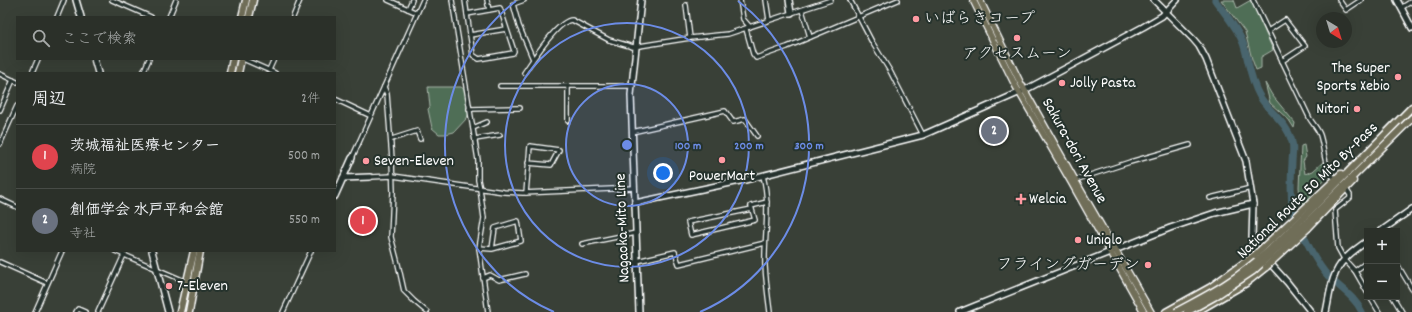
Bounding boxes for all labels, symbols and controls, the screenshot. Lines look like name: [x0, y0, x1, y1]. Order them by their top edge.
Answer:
place label: いばらきコープ: [924, 8, 1035, 31]
north arrow: [1316, 12, 1352, 48]
marker: いばらきコープ: [911, 14, 921, 24]
search box: [16, 16, 336, 60]
icon: search: [30, 27, 52, 49]
text: ここで検索: [62, 29, 137, 51]
marker: アクセスムーン: [1012, 33, 1022, 43]
place label: アクセスムーン: [962, 43, 1072, 66]
place label: The Super Sports Xebio: [1317, 57, 1390, 98]
place label: Jolly Pasta: [1070, 72, 1136, 95]
marker: The Super Sports Xebio: [1393, 72, 1403, 82]
marker: Jolly Pasta: [1057, 78, 1067, 88]
text: 周辺: [32, 89, 66, 113]
text: 2件: [301, 90, 320, 109]
street label: Sakura-dori Avenue: [1035, 94, 1113, 208]
place label: Nitori: [1316, 98, 1349, 121]
marker: Nitori: [1352, 104, 1362, 114]
pin: 2: [981, 116, 1007, 146]
street label: National Route 50 Mito By-Pass: [1232, 117, 1384, 265]
text: 茨城福祉医療センター: [70, 136, 220, 158]
centre of rings: [620, 138, 634, 152]
text: 100 m: [675, 138, 701, 155]
text: 200 m: [734, 138, 764, 155]
text: 300 m: [794, 138, 824, 155]
text: 1: [44, 147, 46, 166]
text: 500 m: [288, 147, 320, 166]
place label: Seven-Eleven: [374, 150, 454, 173]
marker: PowerMart: [717, 155, 727, 165]
marker: Seven-Eleven: [361, 156, 371, 166]
text: 病院: [70, 161, 96, 180]
your location: [653, 163, 673, 183]
place label: PowerMart: [689, 165, 755, 188]
street label: Nagaoka-Mito Line: [610, 173, 636, 283]
place label: Welcia: [1029, 188, 1066, 211]
marker: Welcia: [1016, 194, 1026, 204]
text: 創価学会 水戸平和会館: [70, 200, 223, 222]
pin: 1: [350, 206, 376, 236]
text: 2: [42, 211, 48, 230]
text: 550 m: [289, 211, 320, 230]
text: 寺社: [70, 225, 96, 244]
map controls: [1364, 228, 1400, 300]
button: +: [1364, 228, 1400, 264]
place label: Uniqlo: [1086, 229, 1122, 252]
marker: Uniqlo: [1073, 235, 1083, 245]
place label: フライングガーデン: [997, 254, 1140, 277]
marker: フライングガーデン: [1143, 260, 1153, 270]
button: −: [1364, 264, 1400, 300]
place label: 7-Eleven: [177, 275, 228, 298]
marker: 7-Eleven: [164, 281, 174, 291]

